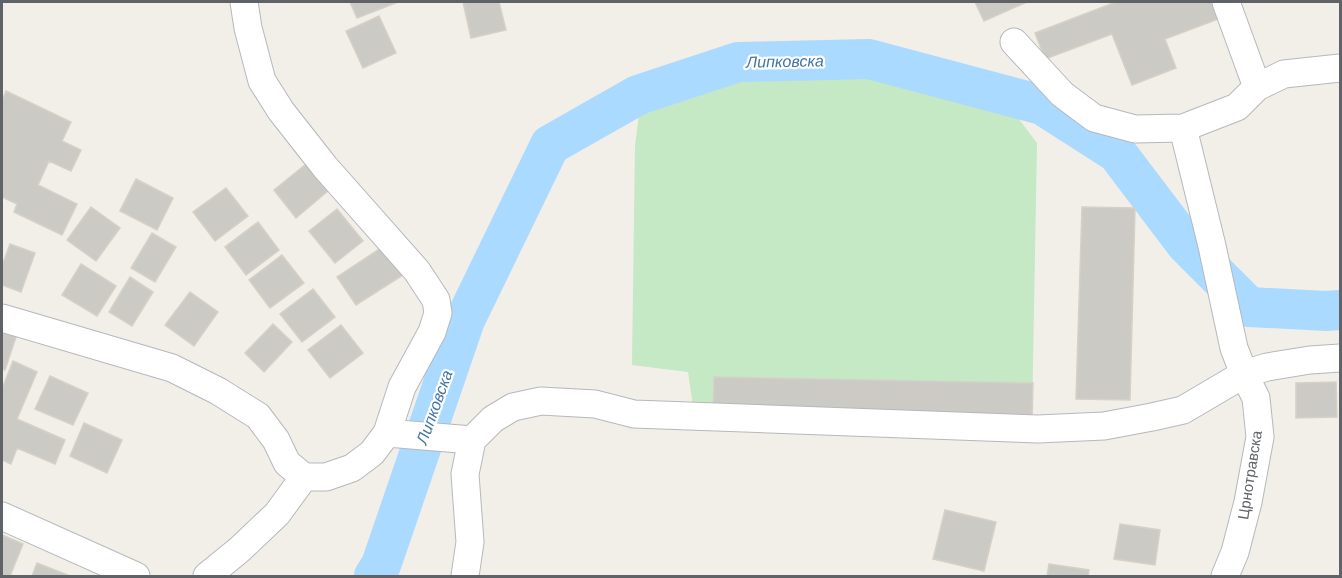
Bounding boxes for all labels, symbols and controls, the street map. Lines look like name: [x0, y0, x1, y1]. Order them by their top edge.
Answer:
water label: Липковска: [745, 50, 824, 71]
water label: Липковска: [411, 367, 456, 447]
street label: Црнотравска: [1233, 428, 1265, 521]

